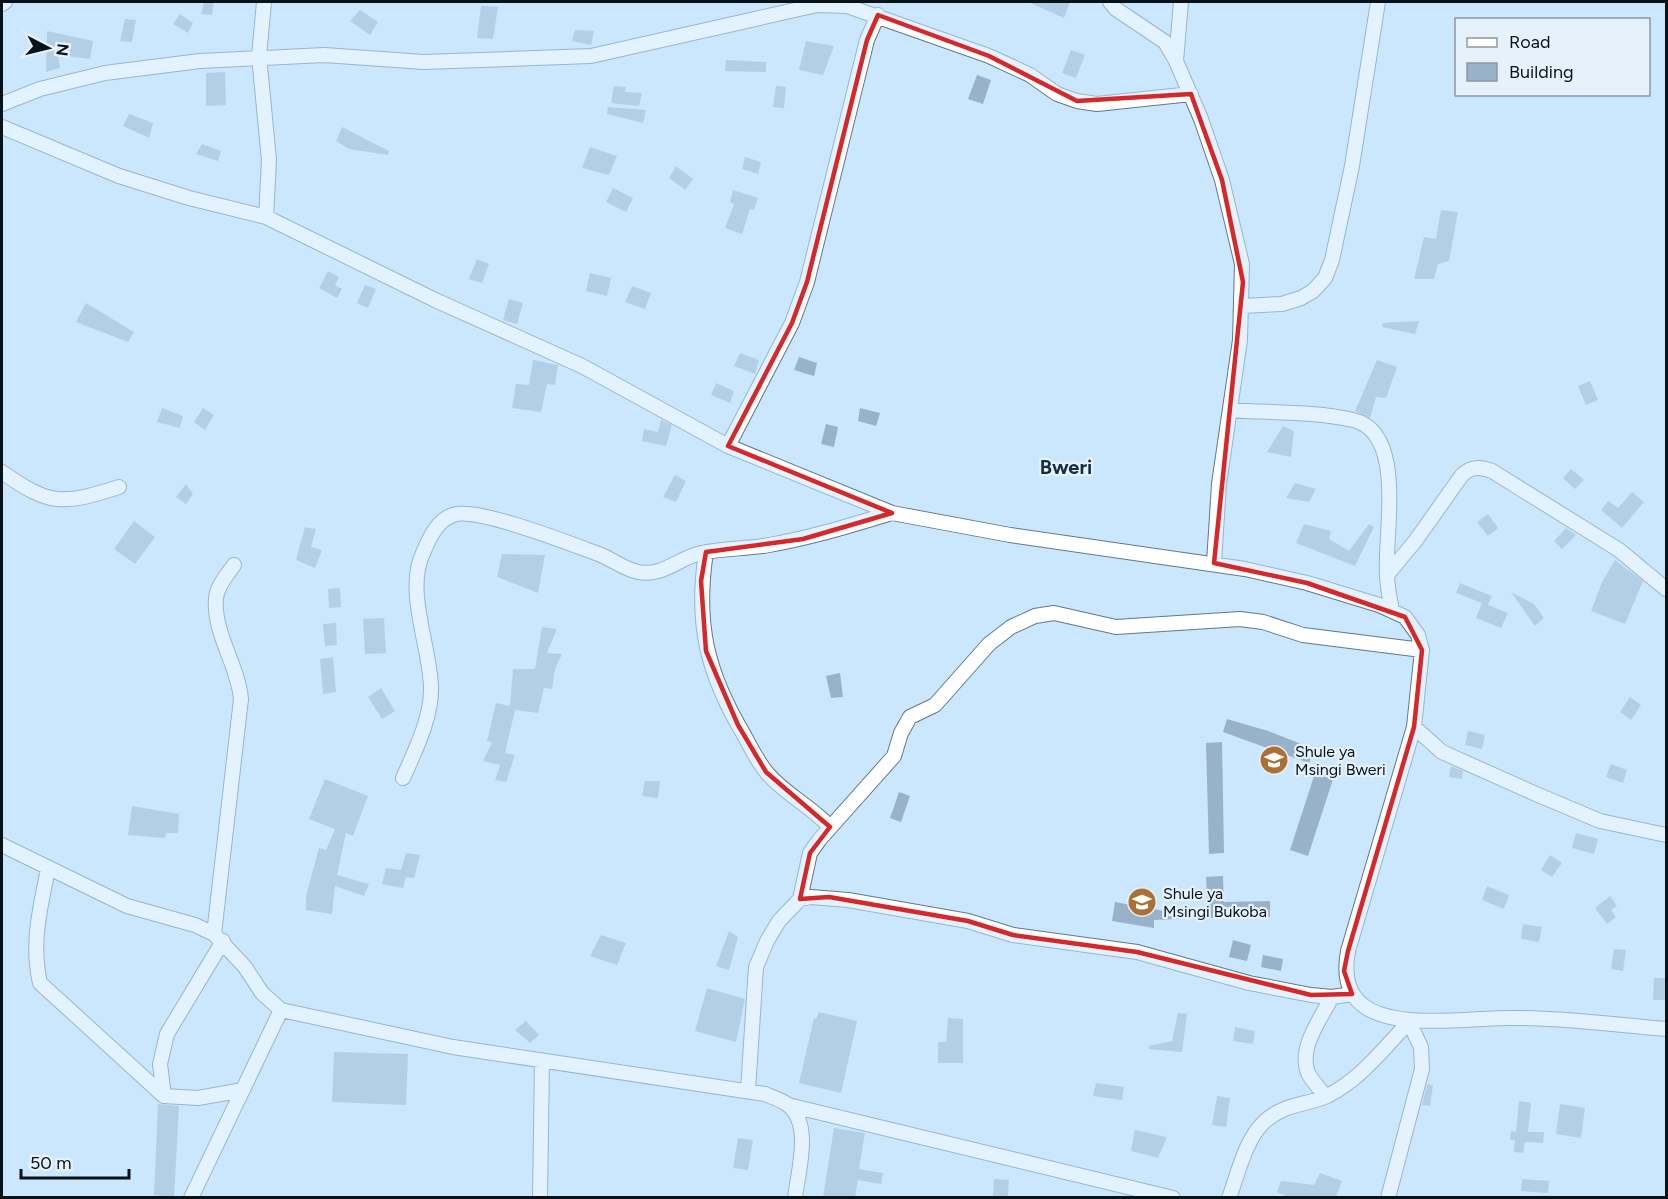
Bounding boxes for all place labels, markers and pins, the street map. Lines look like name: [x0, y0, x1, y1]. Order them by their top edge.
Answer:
place label: Shule ya Msingi Bweri: [1295, 742, 1386, 779]
school or university icon: Shule ya Msingi Bweri: [1258, 744, 1290, 776]
place label: Shule ya Msingi Bukoba: [1163, 884, 1267, 921]
school or university icon: Shule ya Msingi Bukoba: [1126, 886, 1158, 918]

